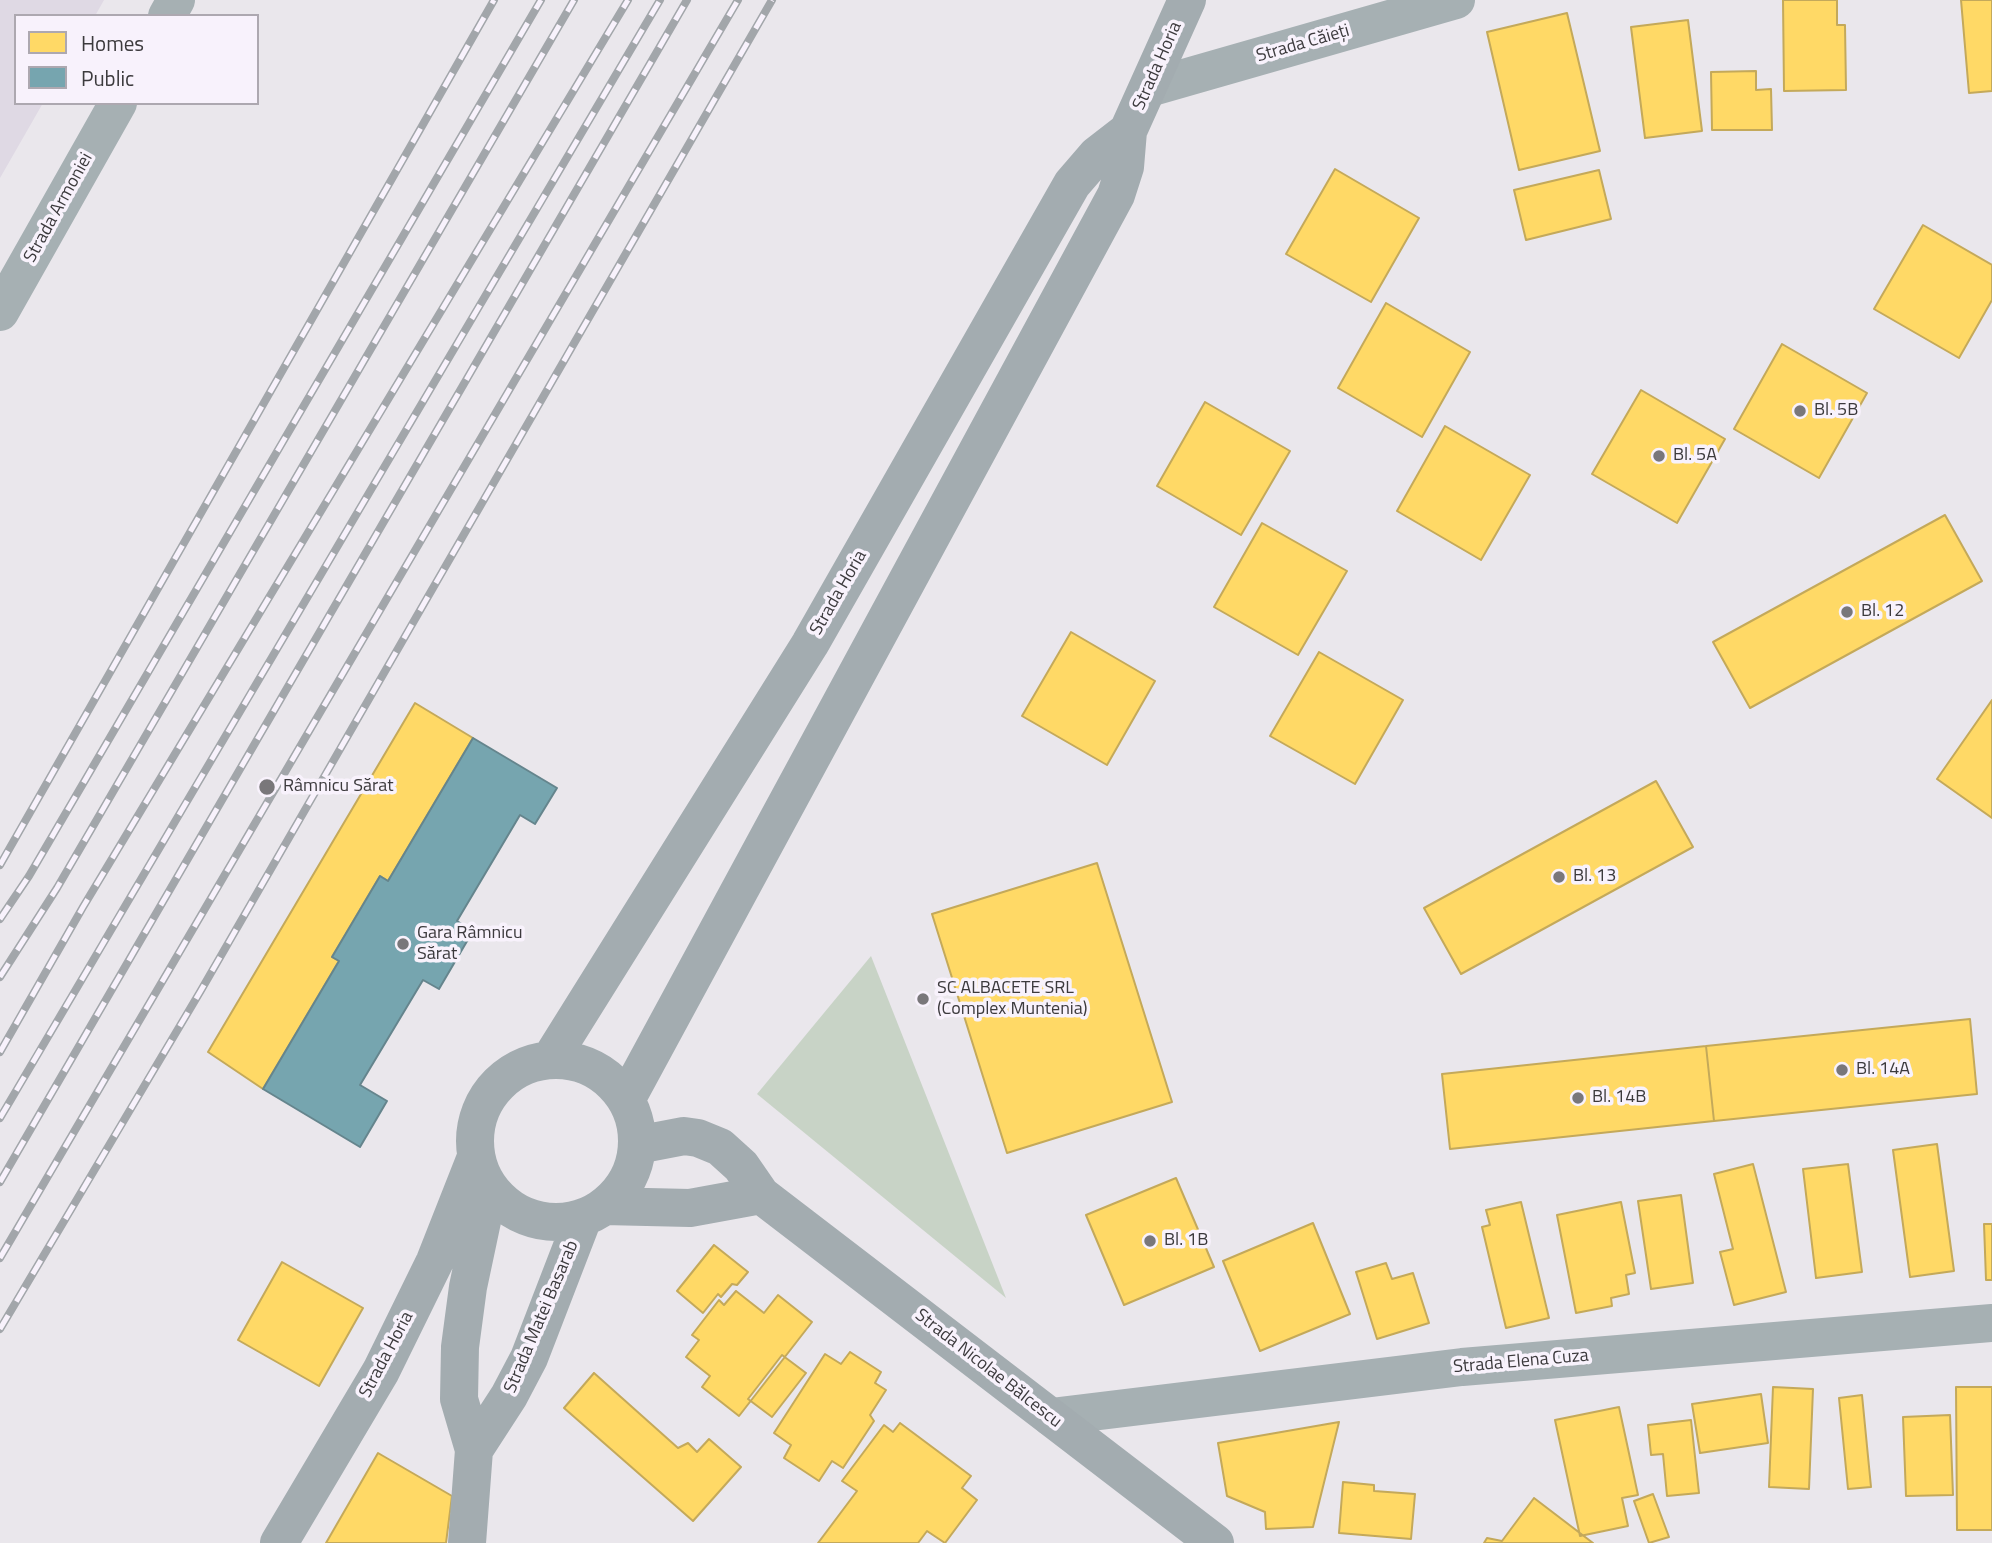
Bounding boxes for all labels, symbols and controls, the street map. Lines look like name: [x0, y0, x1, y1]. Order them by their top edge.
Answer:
legend: [14, 14, 259, 105]
street label: Strada Horia: [1129, 18, 1187, 114]
street label: Strada Căieți: [1254, 20, 1352, 68]
text: Homes: [81, 27, 144, 59]
text: Public: [81, 62, 134, 94]
street label: Strada Armoniei: [20, 149, 98, 267]
place label: Bl. 5B: [1814, 400, 1858, 422]
marker: Bl. 5B: [1792, 403, 1808, 419]
place label: Bl. 5A: [1673, 445, 1717, 467]
marker: Bl. 5A: [1651, 448, 1667, 464]
street label: Strada Horia: [806, 547, 872, 639]
place label: Bl. 12: [1861, 601, 1904, 623]
marker: Bl. 12: [1839, 604, 1855, 620]
place label: Râmnicu Sărat: [283, 776, 394, 798]
marker: Râmnicu Sărat: [257, 777, 277, 797]
place label: Bl. 13: [1573, 866, 1616, 888]
marker: Bl. 13: [1551, 869, 1567, 885]
place label: Gara Râmnicu Sărat: [417, 923, 522, 965]
marker: Gara Râmnicu Sărat: [395, 936, 411, 952]
place label: SC ALBACETE SRL (Complex Muntenia): [937, 978, 1088, 1020]
marker: SC ALBACETE SRL (Complex Muntenia): [915, 991, 931, 1007]
place label: Bl. 14A: [1856, 1059, 1910, 1081]
marker: Bl. 14A: [1834, 1062, 1850, 1078]
place label: Bl. 14B: [1592, 1087, 1646, 1109]
marker: Bl. 14B: [1570, 1090, 1586, 1106]
place label: Bl. 1B: [1164, 1230, 1208, 1252]
marker: Bl. 1B: [1142, 1233, 1158, 1249]
street label: Strada Matei Basarab: [500, 1238, 584, 1396]
street label: Strada Nicolae Bălcescu: [910, 1305, 1066, 1433]
street label: Strada Horia: [355, 1308, 419, 1402]
street label: Strada Elena Cuza: [1452, 1345, 1590, 1379]

